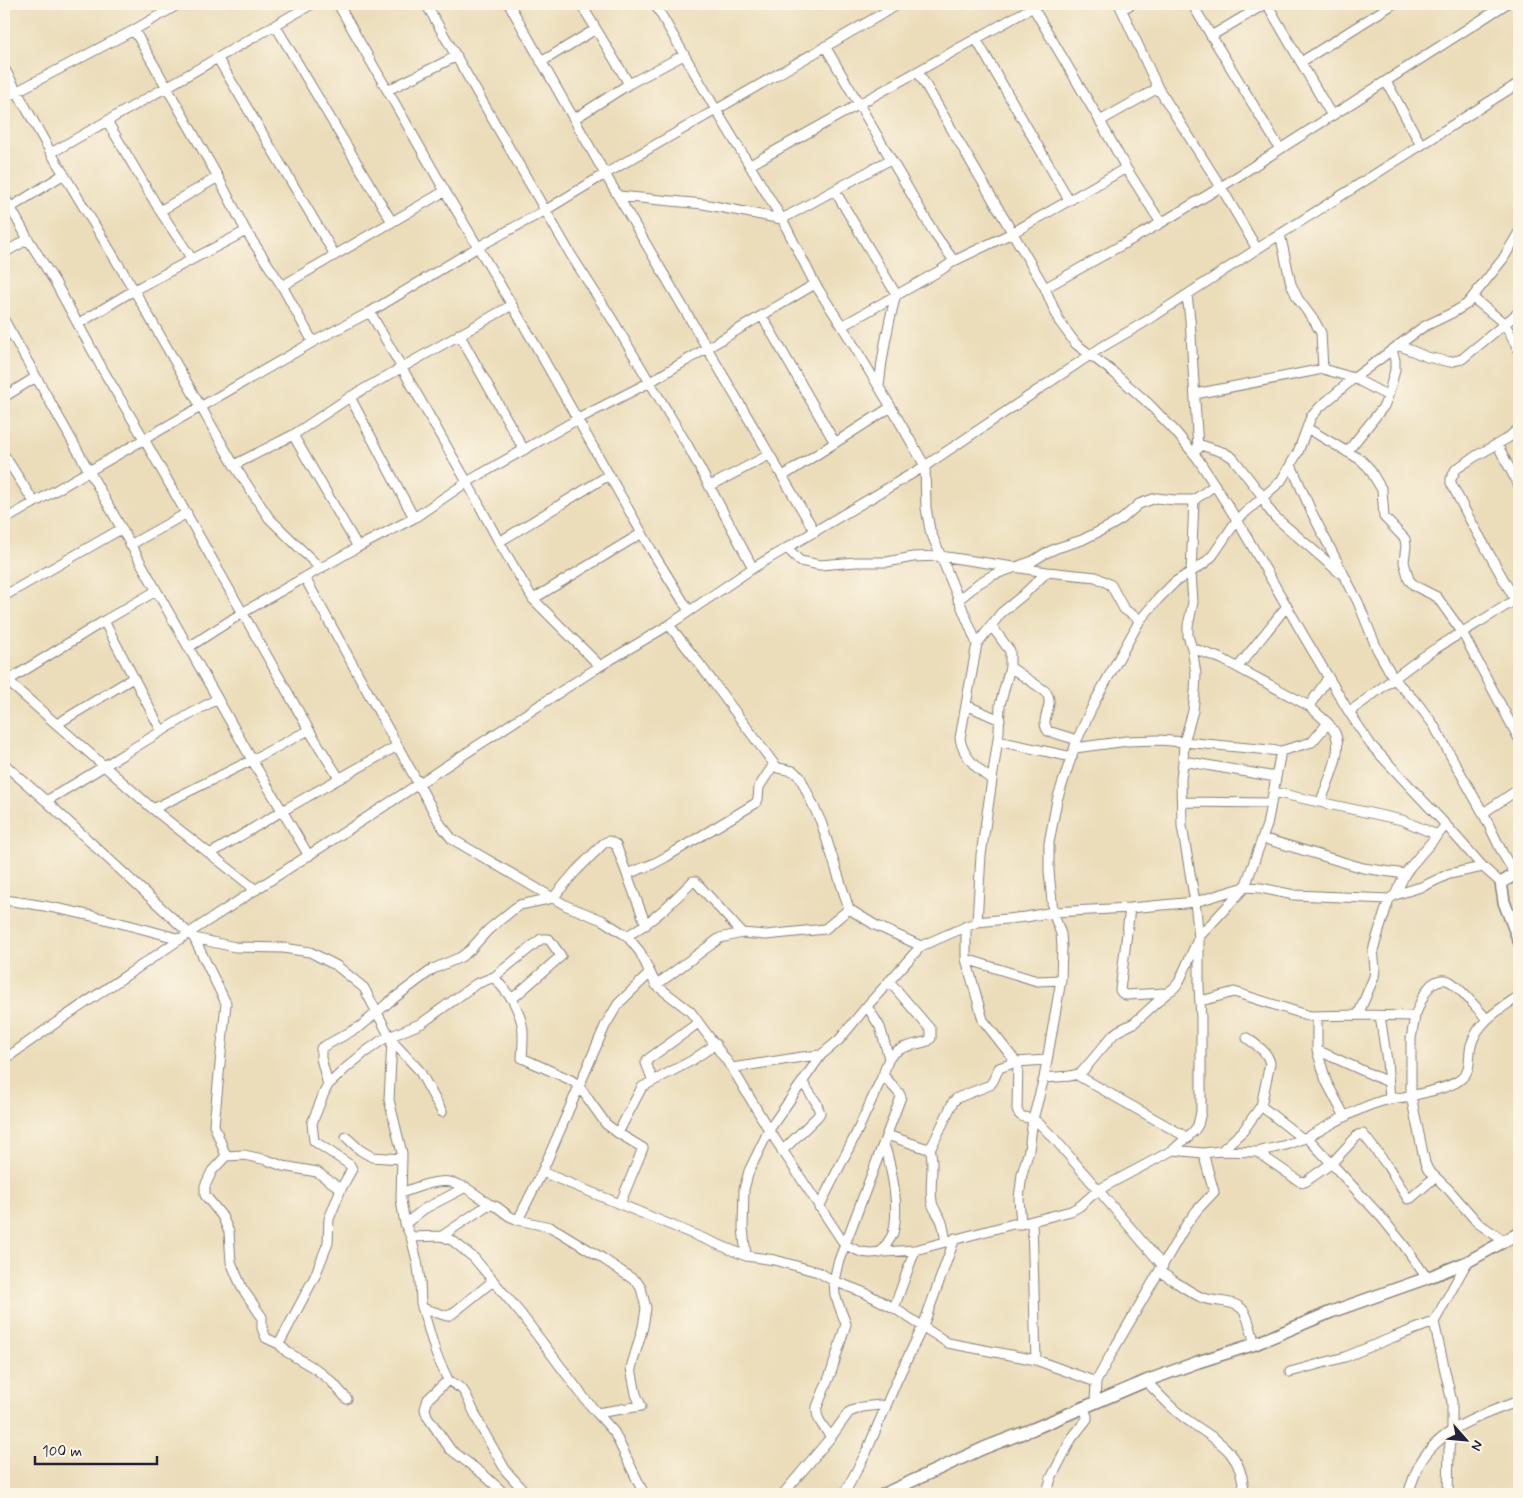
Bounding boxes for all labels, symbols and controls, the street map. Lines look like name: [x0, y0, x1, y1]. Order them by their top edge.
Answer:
north arrow: [1440, 1416, 1490, 1466]
scale bar: [35, 1433, 158, 1465]
text: N: [1467, 1437, 1487, 1454]
text: 100 m: [42, 1442, 82, 1462]

